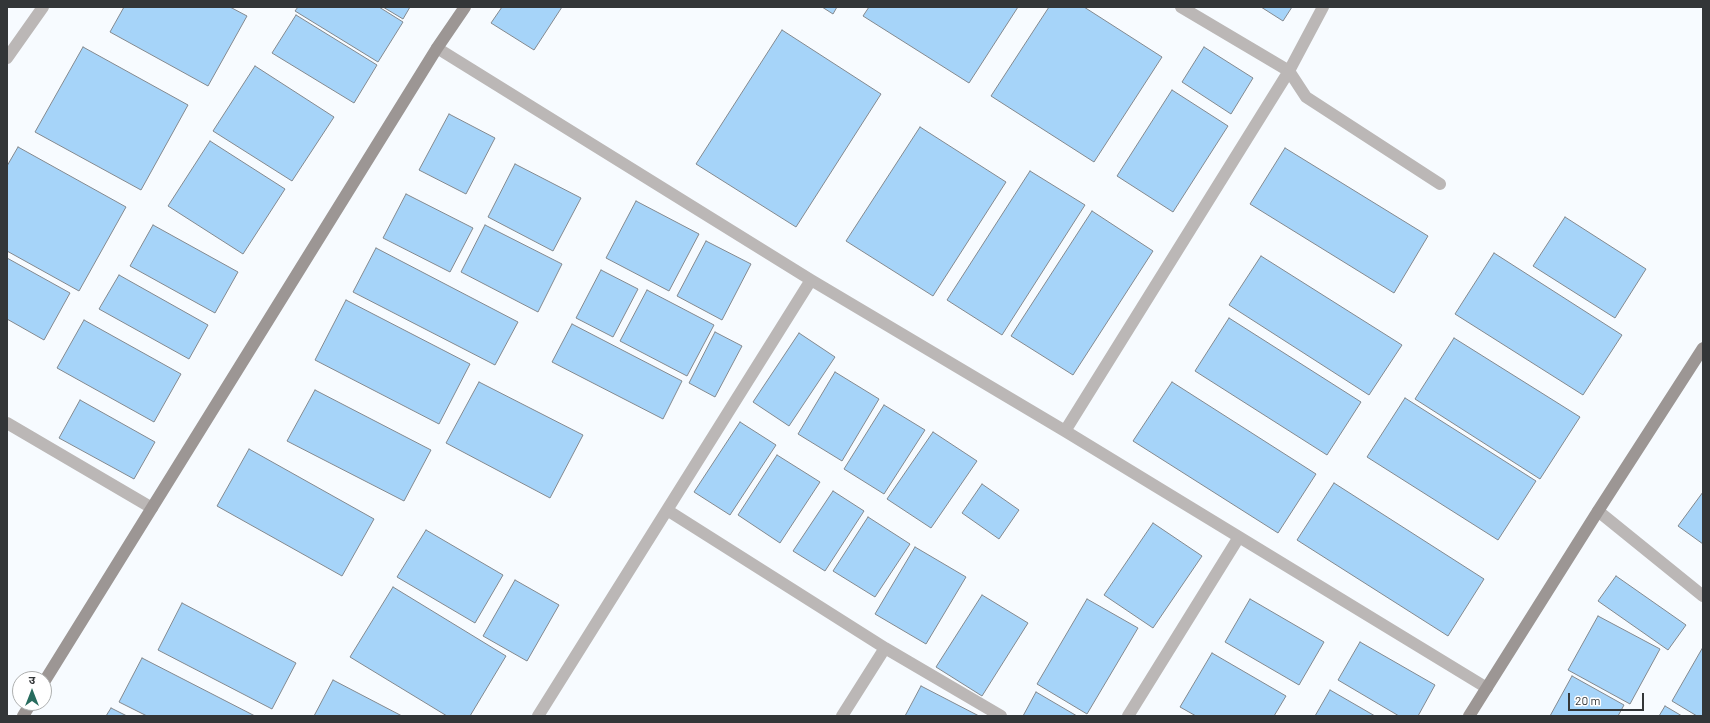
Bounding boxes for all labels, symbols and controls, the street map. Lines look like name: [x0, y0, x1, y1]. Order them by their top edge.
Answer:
north arrow: [12, 671, 52, 711]
text: उ: [29, 673, 35, 686]
scale bar: [1570, 685, 1646, 711]
text: 20 m: [1575, 693, 1601, 707]

